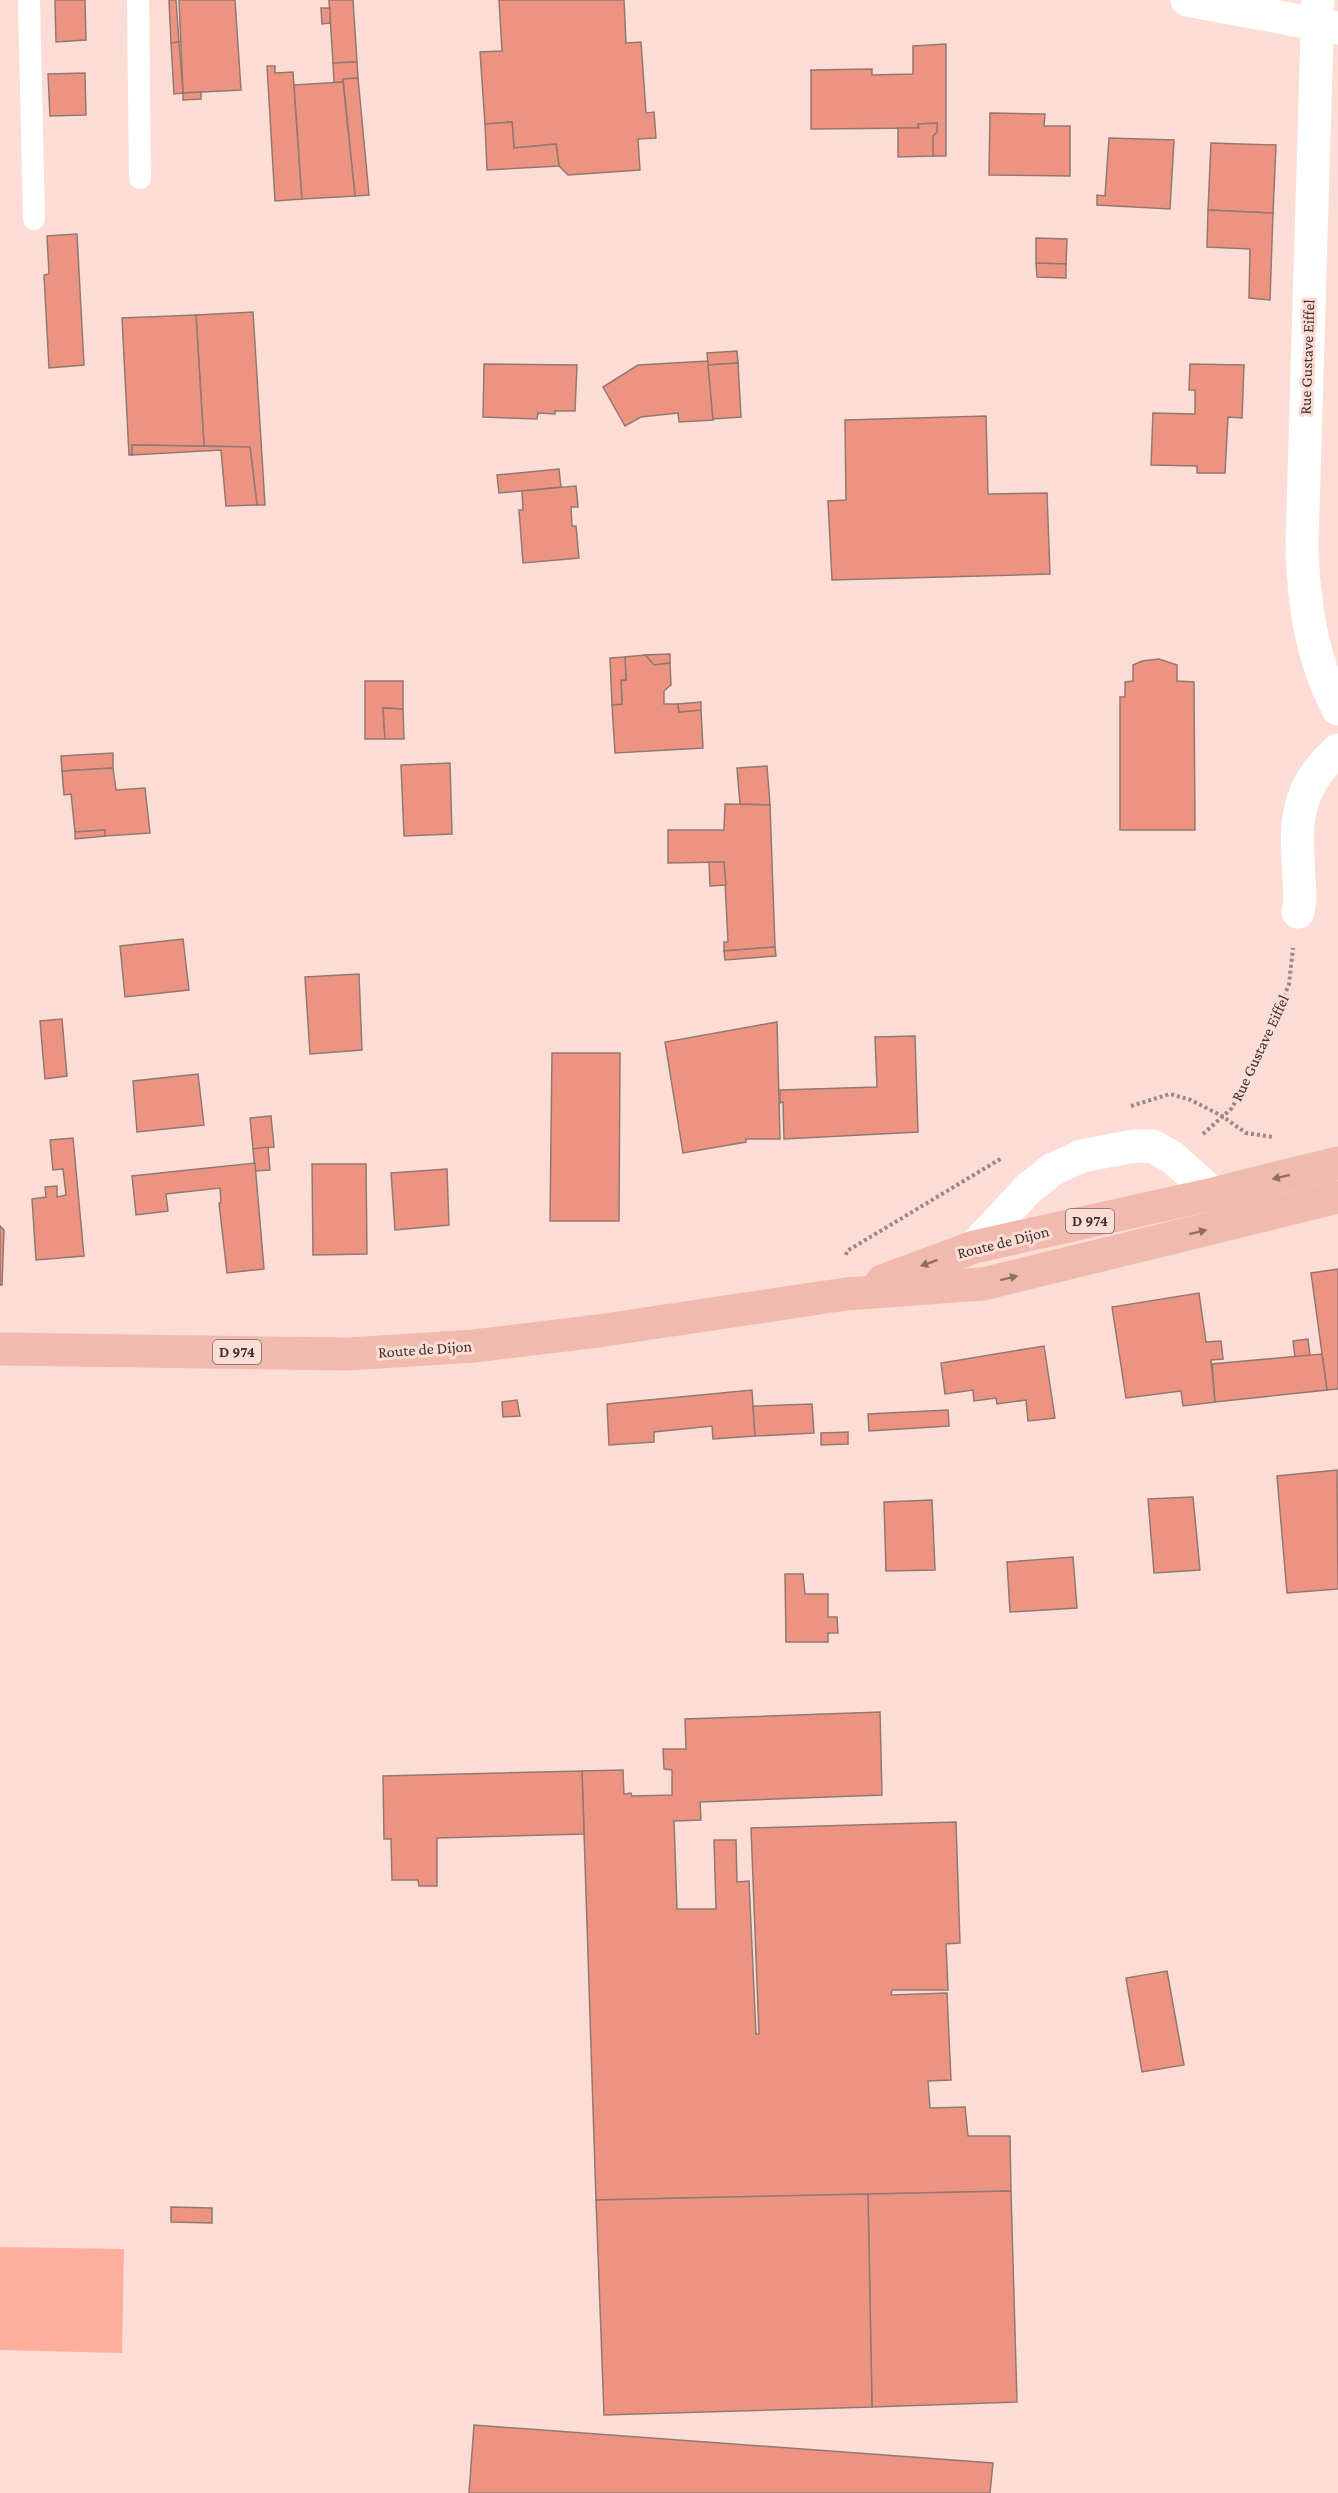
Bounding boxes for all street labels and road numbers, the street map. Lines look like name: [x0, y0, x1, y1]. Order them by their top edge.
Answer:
street label: Rue Gustave Eiffel: [1296, 299, 1318, 415]
street label: Rue Gustave Eiffel: [1228, 992, 1292, 1104]
road number: D 974: [1066, 1209, 1114, 1233]
street label: Route de Dijon: [955, 1222, 1051, 1263]
street label: Route de Dijon: [377, 1337, 473, 1362]
road number: D 974: [213, 1340, 261, 1364]

